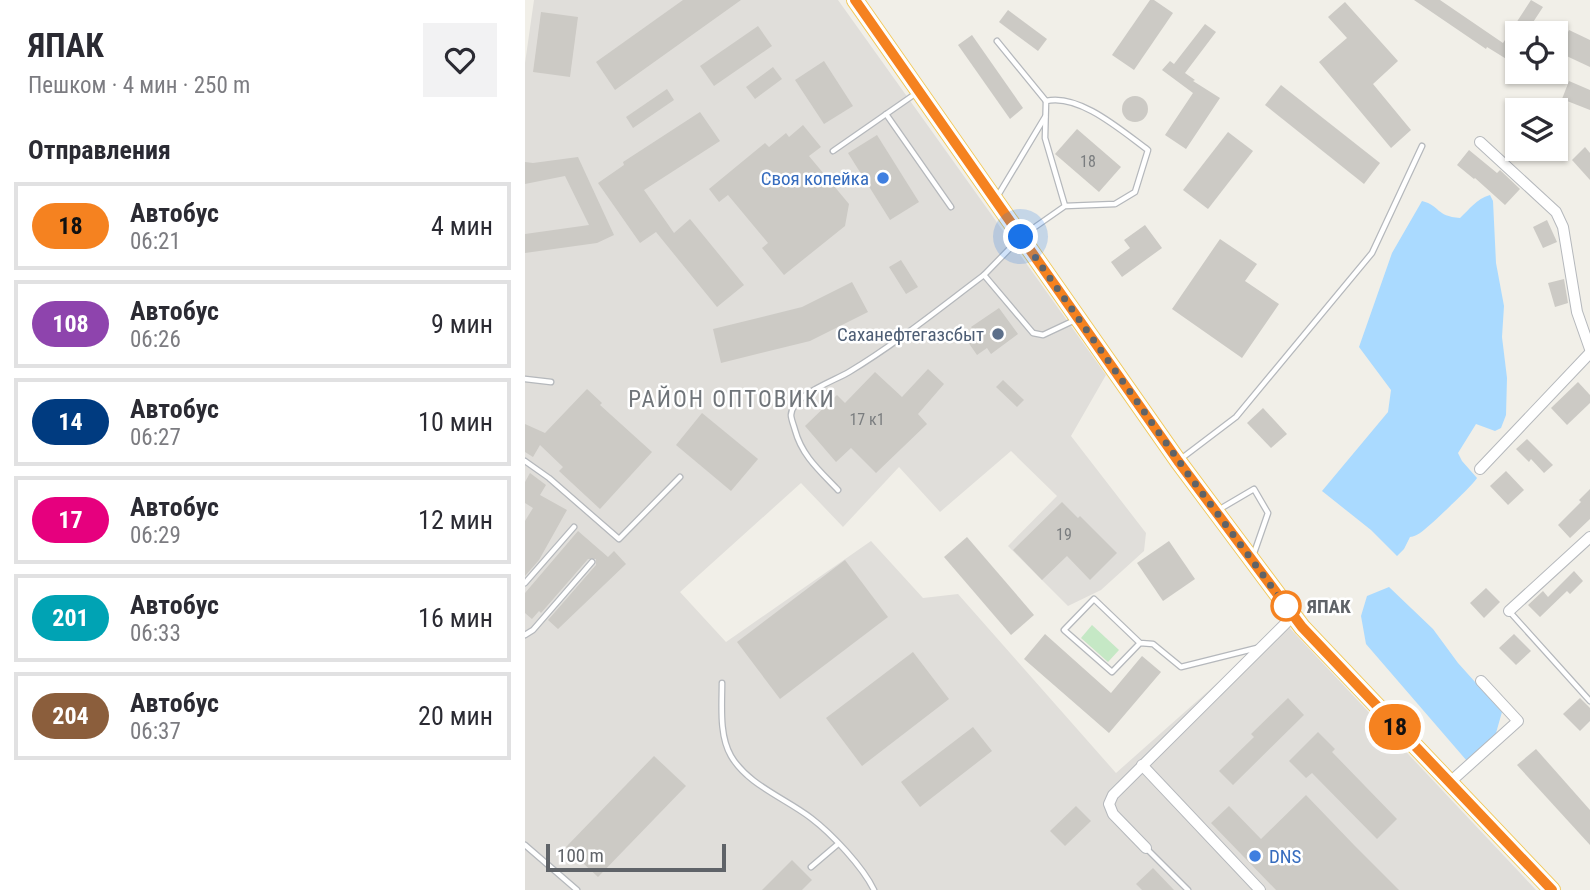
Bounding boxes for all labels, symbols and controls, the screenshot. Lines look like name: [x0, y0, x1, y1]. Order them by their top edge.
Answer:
map controls: [1505, 21, 1568, 161]
button: locate: [1505, 21, 1568, 84]
button: heart: [423, 23, 497, 97]
text: ЯПАК: [28, 26, 104, 65]
text: Пешком · 4 мин · 250 m: [28, 72, 250, 99]
button: layers: [1505, 98, 1568, 161]
text: Отправления: [28, 135, 171, 165]
house number: 18: [1080, 152, 1096, 171]
place label: Своя копейка: [761, 167, 869, 190]
marker: Своя копейка: [875, 170, 891, 186]
text: Автобус: [130, 198, 219, 228]
text: 4 мин: [431, 211, 493, 241]
text: 18: [58, 212, 83, 240]
your location: [1003, 219, 1038, 254]
text: 06:21: [130, 228, 181, 255]
text: Автобус: [130, 296, 219, 326]
text: 9 мин: [431, 309, 493, 339]
text: 108: [52, 310, 89, 338]
place label: Саханефтегазсбыт: [837, 323, 984, 346]
text: 06:26: [130, 326, 181, 353]
marker: Саханефтегазсбыт: [990, 326, 1006, 342]
district label: РАЙОН ОПТОВИКИ: [628, 385, 836, 413]
text: Автобус: [130, 394, 219, 424]
text: 10 мин: [418, 407, 493, 437]
text: 14: [58, 408, 83, 436]
house number: 17 к1: [849, 410, 885, 429]
text: 06:27: [130, 424, 181, 451]
text: Автобус: [130, 492, 219, 522]
text: 12 мин: [418, 505, 493, 535]
text: 17: [58, 506, 83, 534]
text: 06:29: [130, 522, 181, 549]
house number: 19: [1056, 525, 1072, 544]
text: Автобус: [130, 590, 219, 620]
marker: ЯПАК: [1271, 591, 1301, 621]
place label: ЯПАК: [1306, 595, 1351, 618]
text: 16 мин: [418, 603, 493, 633]
text: 201: [52, 604, 89, 632]
text: 06:33: [130, 620, 181, 647]
text: Автобус: [130, 688, 219, 718]
text: 20 мин: [418, 701, 493, 731]
text: 204: [52, 702, 89, 730]
line badge: 18: [1363, 704, 1427, 750]
text: 18: [1383, 713, 1407, 741]
text: 06:37: [130, 718, 181, 745]
scale bar: [546, 841, 726, 873]
text: 100 m: [557, 844, 604, 867]
place label: DNS: [1269, 845, 1302, 868]
marker: DNS: [1247, 848, 1263, 864]

